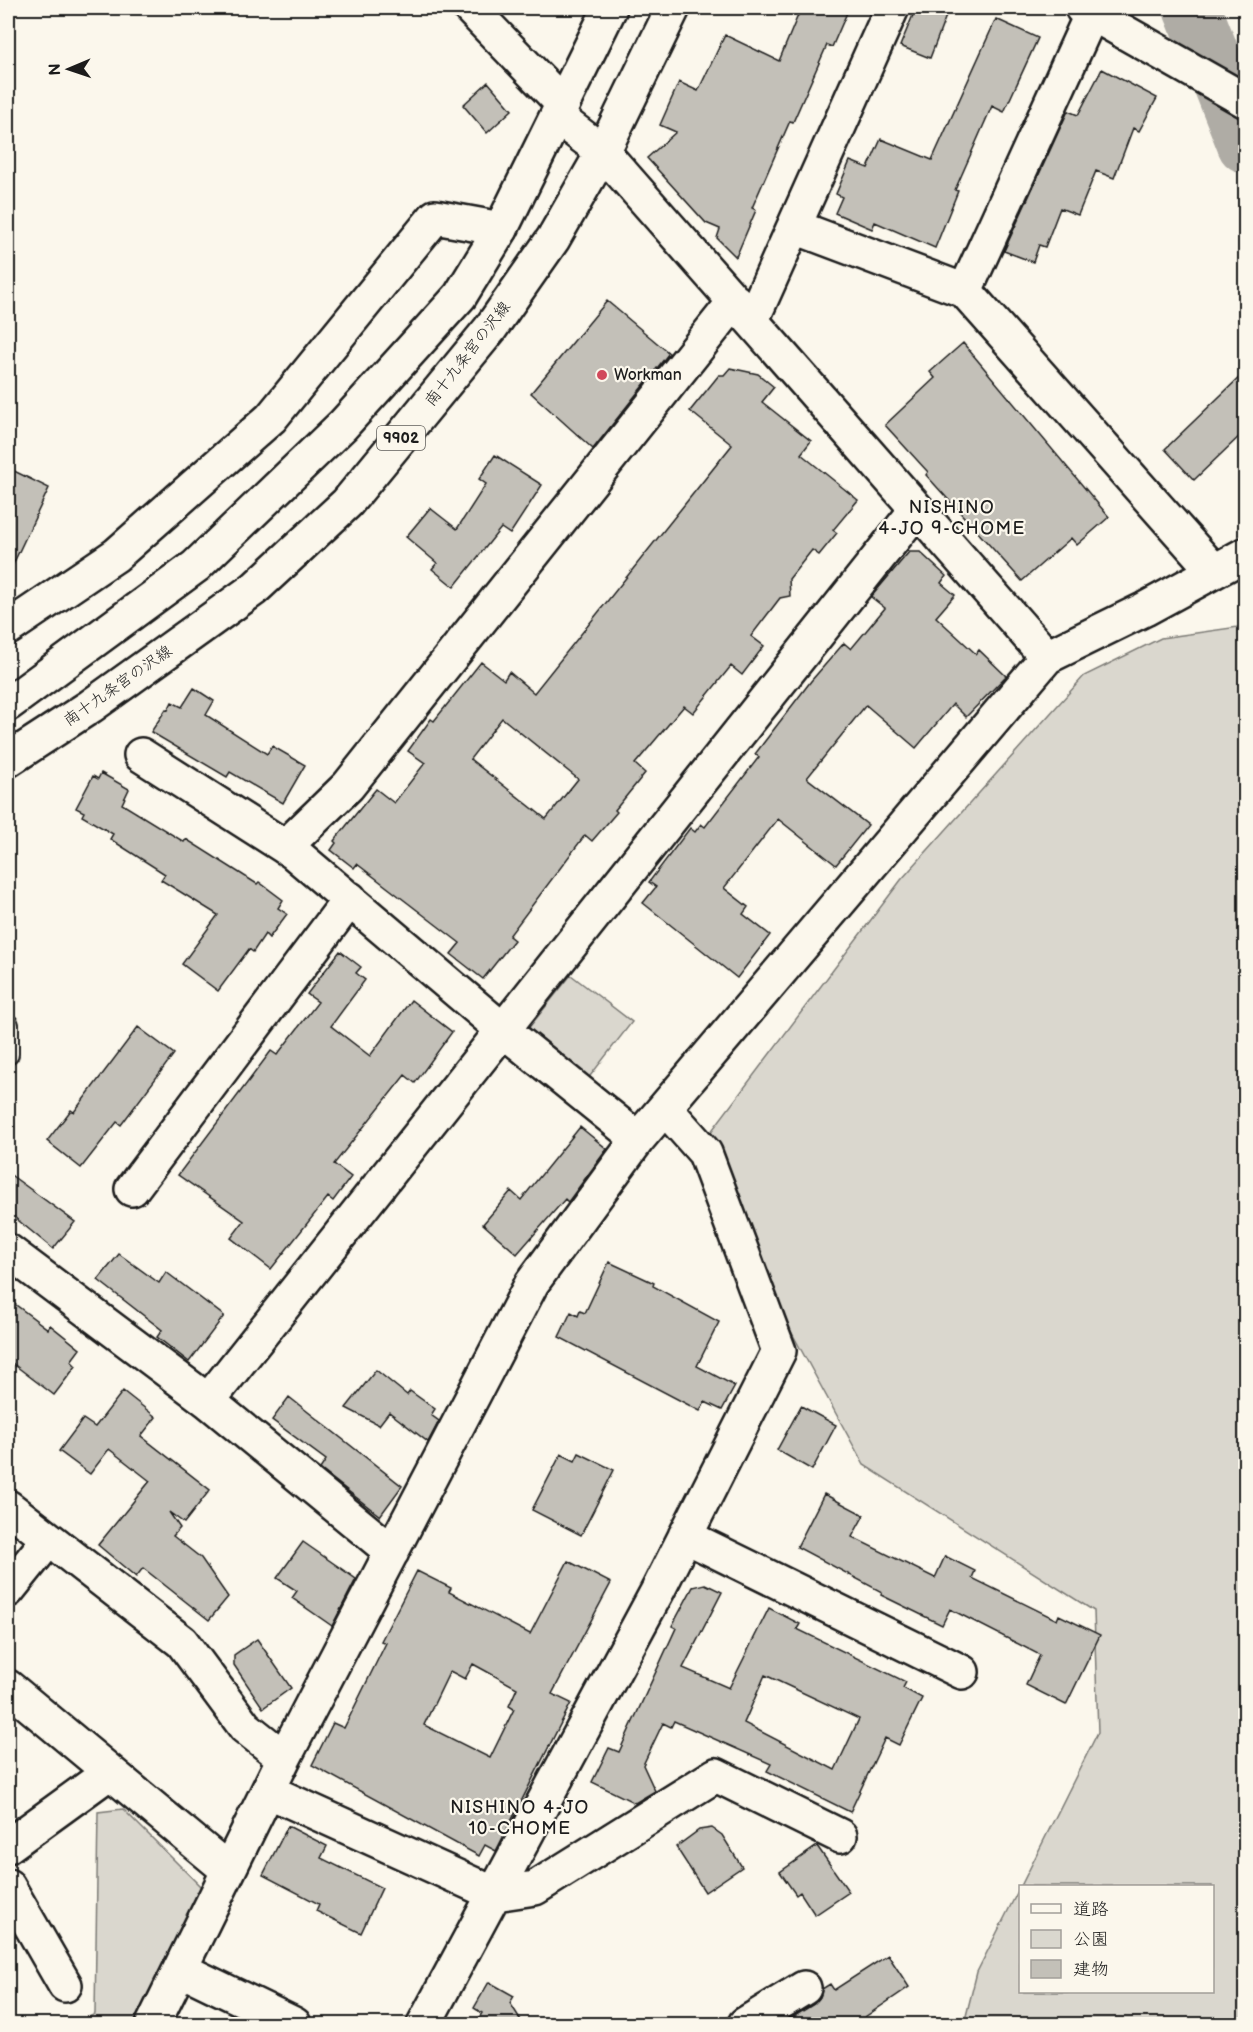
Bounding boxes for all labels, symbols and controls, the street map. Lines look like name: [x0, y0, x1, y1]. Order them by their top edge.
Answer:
north arrow: [39, 39, 99, 99]
text: N: [46, 63, 65, 76]
street label: 南十九条宮の沢線: [421, 298, 515, 410]
place label: Workman: [614, 366, 682, 385]
marker: Workman: [595, 368, 609, 382]
road number: 9902: [377, 426, 425, 450]
district label: NISHINO 4-JO 9-CHOME: [878, 497, 1026, 539]
street label: 南十九条宮の沢線: [60, 642, 176, 730]
district label: NISHINO 4-JO 10-CHOME: [450, 1797, 590, 1839]
legend: [1019, 1885, 1214, 1993]
text: 道路: [1073, 1899, 1109, 1920]
text: 公園: [1073, 1929, 1109, 1950]
text: 建物: [1073, 1959, 1109, 1980]

